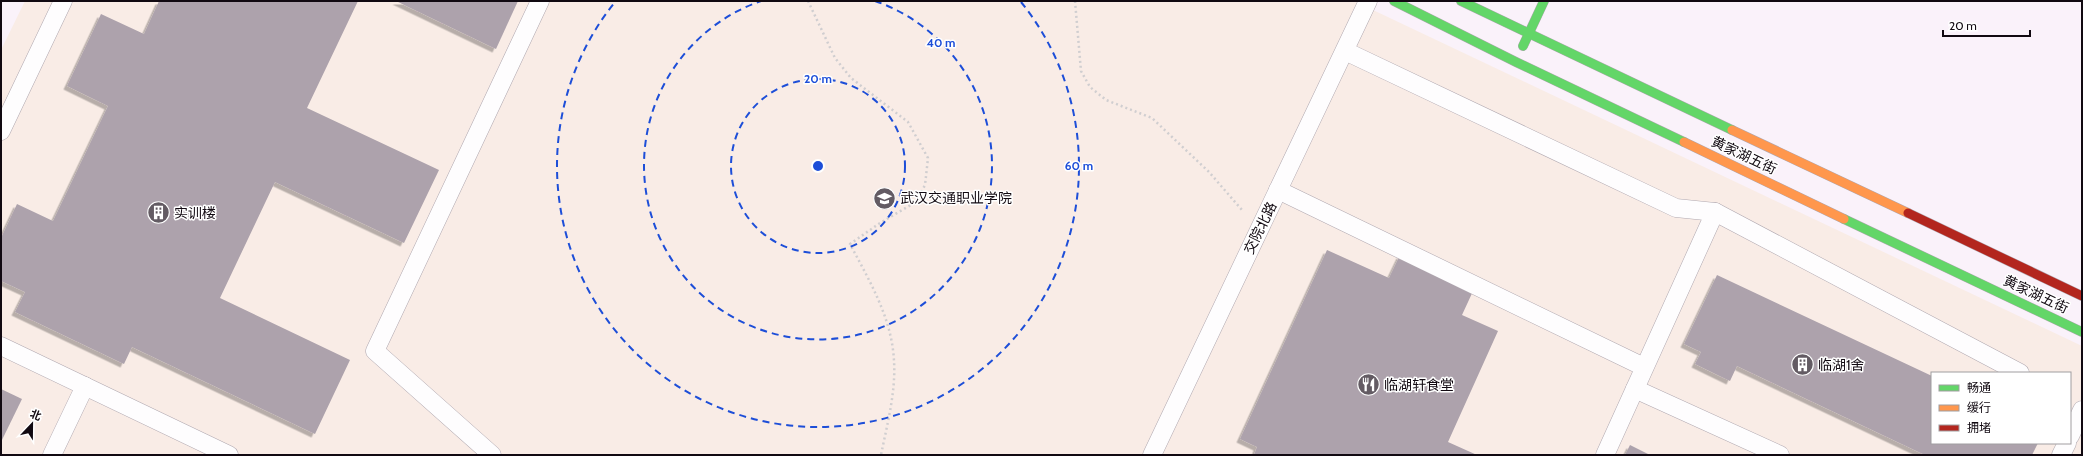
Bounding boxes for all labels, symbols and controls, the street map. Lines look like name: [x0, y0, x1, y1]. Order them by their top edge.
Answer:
scale bar: [1943, 12, 2030, 38]
text: 20 m: [1949, 18, 1977, 33]
text: 40 m: [926, 35, 956, 50]
text: 20 m: [804, 71, 832, 86]
street label: 黄家湖五街: [1708, 132, 1780, 178]
text: 60 m: [1065, 158, 1093, 173]
centre of rings: [811, 159, 825, 173]
school or university icon: 武汉交通职业学院: [872, 185, 898, 211]
place label: 武汉交通职业学院: [900, 189, 1012, 207]
street label: 交院北路: [1240, 199, 1280, 257]
building icon: 实训楼: [146, 200, 172, 226]
place label: 实训楼: [174, 204, 216, 222]
street label: 黄家湖五街: [2000, 271, 2072, 317]
building icon: 临湖1舍: [1790, 352, 1816, 378]
place label: 临湖1舍: [1818, 356, 1865, 374]
restaurant icon: 临湖轩食堂: [1356, 372, 1382, 398]
legend: [1931, 372, 2071, 444]
place label: 临湖轩食堂: [1384, 376, 1454, 394]
text: 畅通: [1967, 380, 1991, 395]
text: 缓行: [1967, 400, 1991, 415]
north arrow: [12, 404, 52, 444]
text: 北: [28, 406, 43, 423]
text: 拥堵: [1967, 420, 1991, 435]

